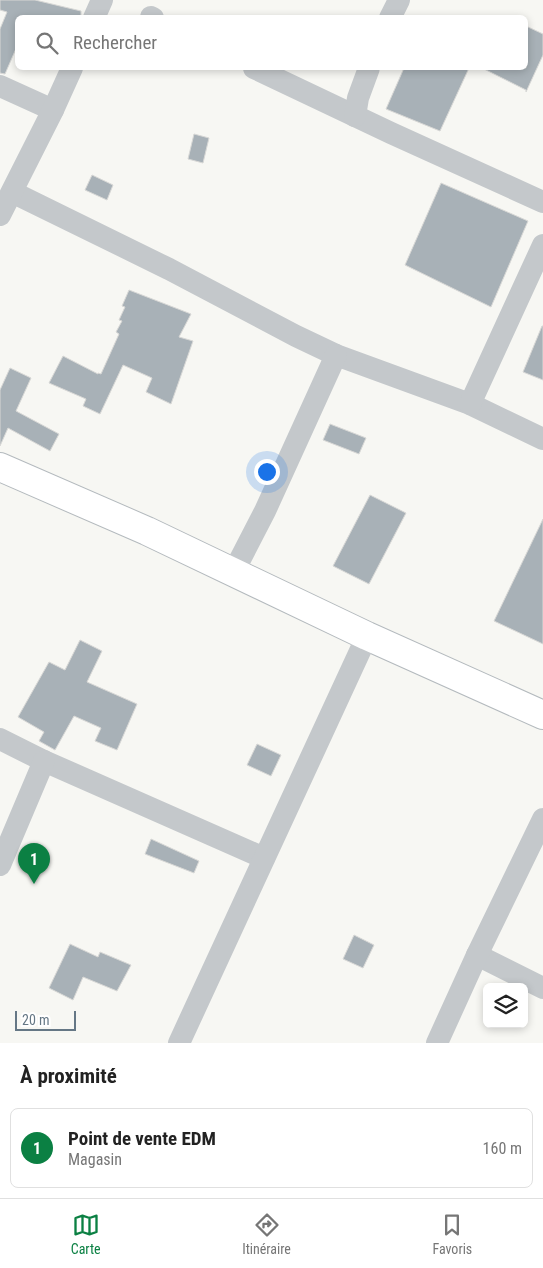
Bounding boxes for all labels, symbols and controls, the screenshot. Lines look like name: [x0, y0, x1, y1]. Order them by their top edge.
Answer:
search box: [15, 15, 528, 70]
icon: search: [33, 29, 61, 57]
text: Rechercher: [73, 31, 157, 54]
your location: [254, 459, 280, 485]
pin: 1: [18, 843, 50, 884]
map controls: [483, 983, 528, 1028]
button: layers: [483, 983, 528, 1028]
scale bar: [15, 1008, 76, 1031]
text: 20 m: [22, 1012, 50, 1028]
text: À proximité: [20, 1064, 117, 1088]
text: Point de vente EDM: [68, 1127, 216, 1150]
text: 1: [33, 1139, 41, 1158]
text: 160 m: [483, 1139, 522, 1158]
text: Magasin: [68, 1150, 122, 1169]
tab: Carte: [71, 1211, 101, 1257]
tab: Itinéraire: [242, 1211, 291, 1257]
tab: Favoris: [432, 1211, 472, 1257]

